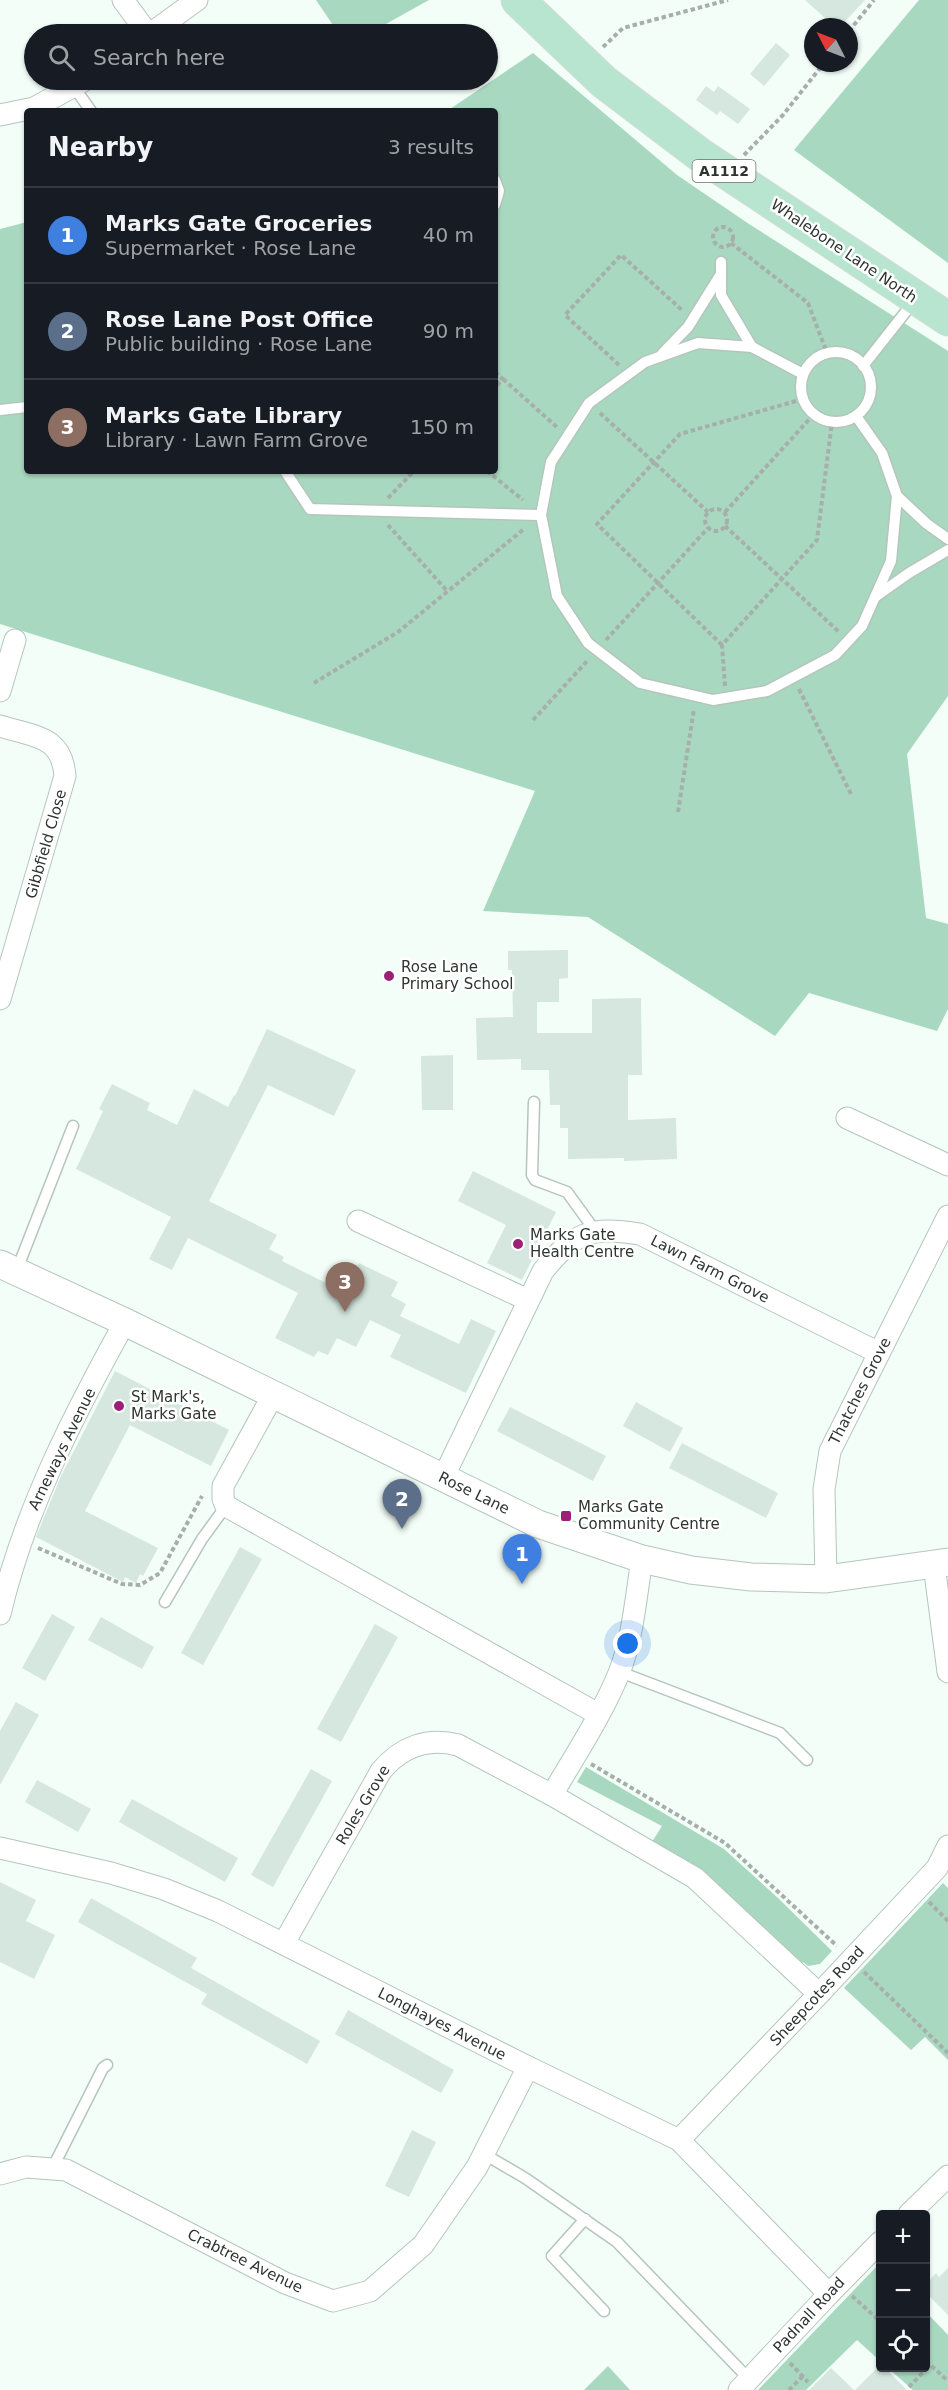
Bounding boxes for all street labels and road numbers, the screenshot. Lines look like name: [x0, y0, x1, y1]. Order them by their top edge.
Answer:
road number: A1112: [692, 160, 756, 182]
street label: Whalebone Lane North: [768, 195, 920, 307]
street label: Gibbfield Close: [22, 787, 70, 901]
street label: Lawn Farm Grove: [648, 1231, 772, 1307]
street label: Thatches Grove: [825, 1334, 895, 1449]
street label: Arneways Avenue: [25, 1385, 99, 1513]
street label: Rose Lane: [435, 1468, 513, 1518]
street label: Roles Grove: [332, 1762, 394, 1848]
street label: Sheepcotes Road: [766, 1942, 868, 2050]
street label: Longhayes Avenue: [375, 1984, 509, 2064]
street label: Crabtree Avenue: [184, 2225, 306, 2297]
street label: Padnall Road: [770, 2274, 848, 2356]

